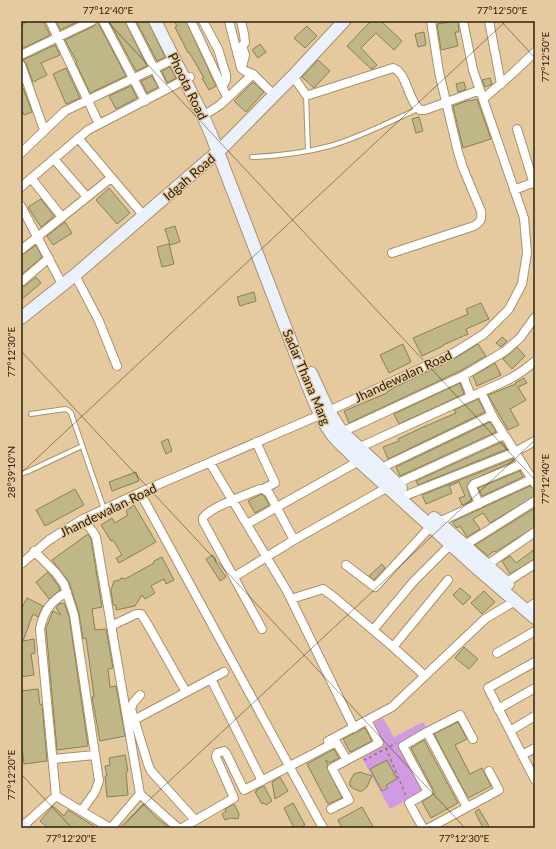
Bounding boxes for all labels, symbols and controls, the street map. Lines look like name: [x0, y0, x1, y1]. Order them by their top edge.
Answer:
text: 77°12'40"E: [83, 4, 133, 16]
text: 77°12'50"E: [477, 4, 527, 16]
text: 77°12'50"E: [539, 32, 551, 82]
street label: Phoota Road: [165, 50, 211, 122]
street label: Idgah Road: [160, 150, 218, 204]
text: 77°12'30"E: [5, 327, 17, 377]
street label: Sadar Thana Marg: [280, 327, 334, 428]
street label: Jhandewalan Road: [352, 346, 454, 406]
text: 28°39'10"N: [5, 446, 17, 498]
text: 77°12'40"E: [539, 454, 551, 504]
street label: Jhandewalan Road: [57, 480, 159, 540]
text: 77°12'20"E: [5, 750, 17, 800]
text: 77°12'20"E: [46, 832, 96, 844]
text: 77°12'30"E: [439, 832, 489, 844]

